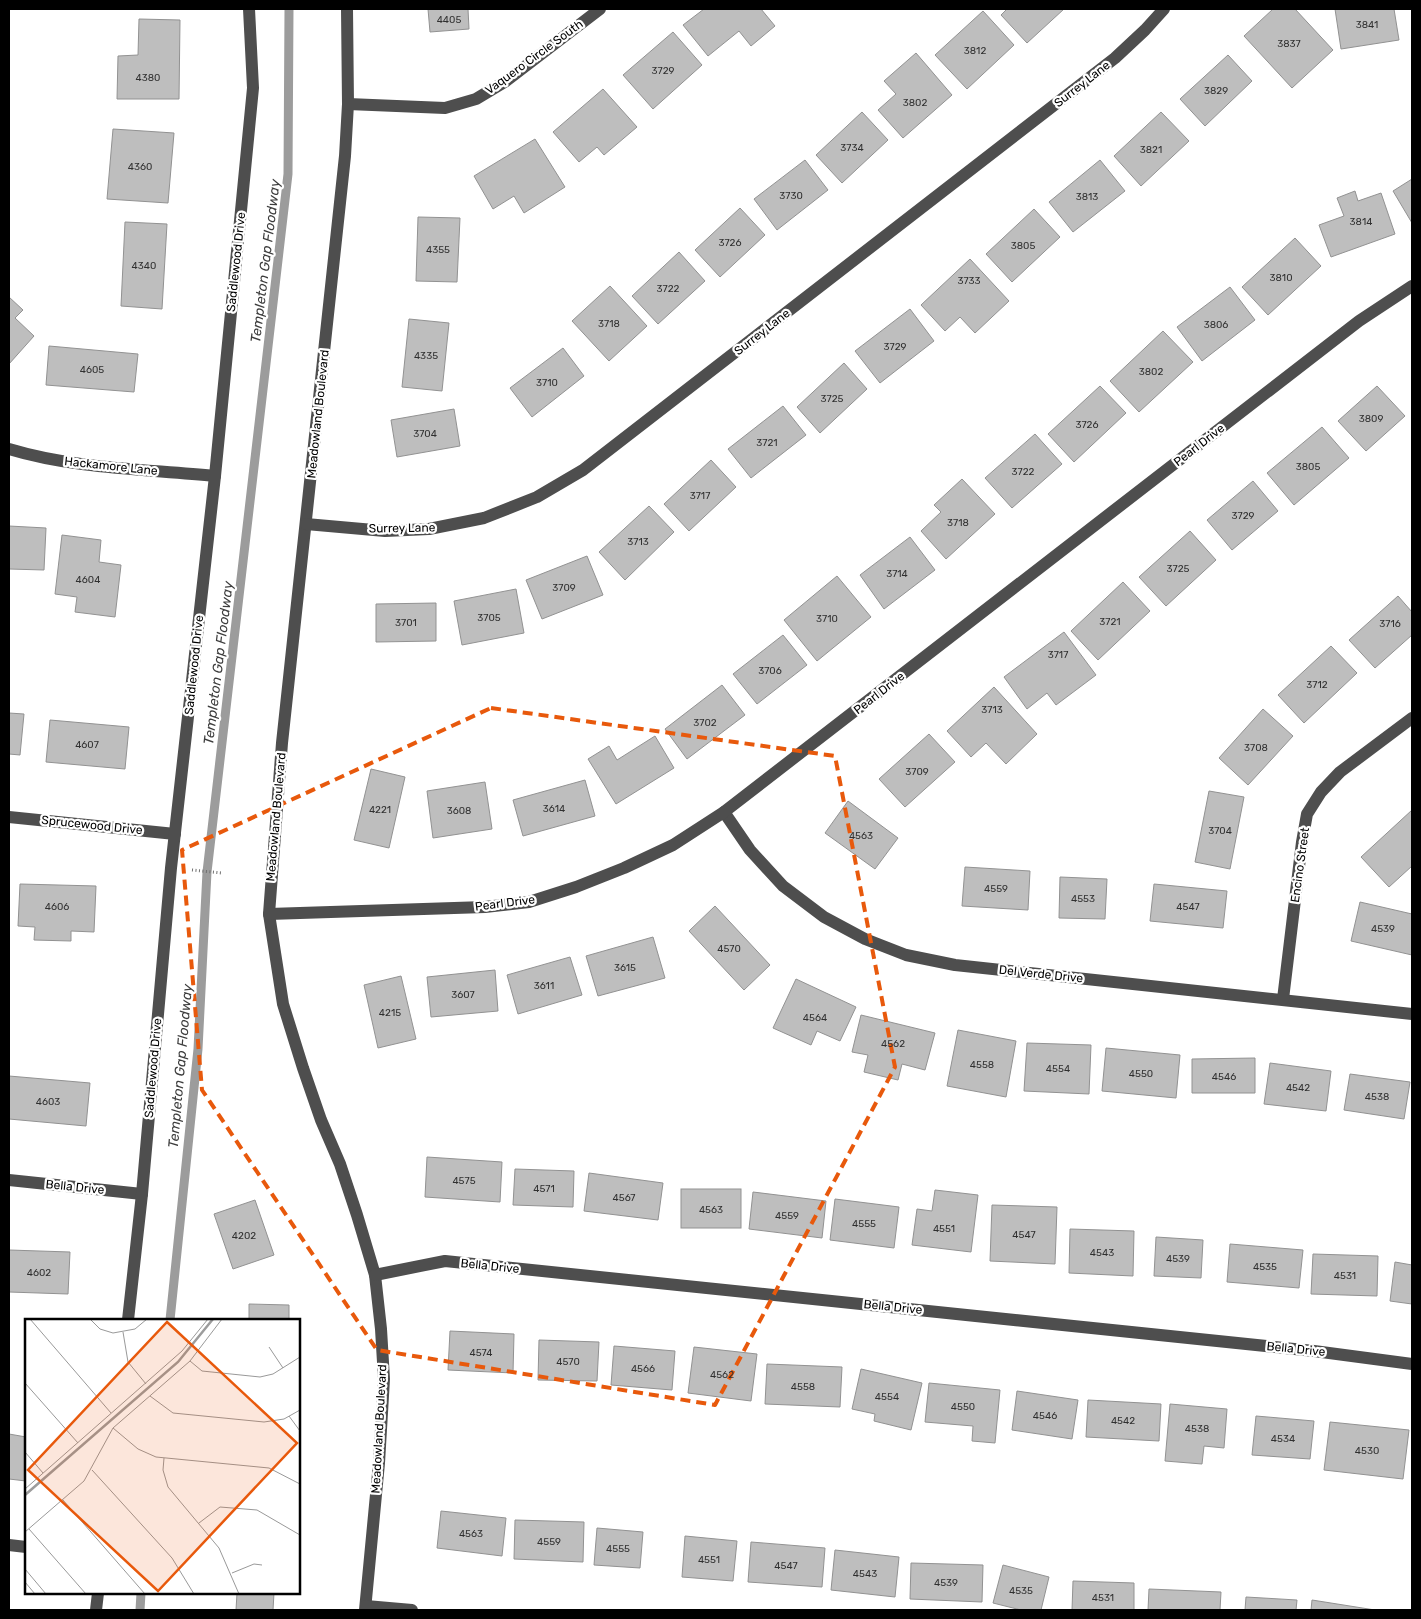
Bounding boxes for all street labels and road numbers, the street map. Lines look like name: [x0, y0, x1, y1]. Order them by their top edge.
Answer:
street label: Vaquero Circle South: [482, 17, 586, 97]
street label: Surrey Lane: [1051, 58, 1113, 110]
street label: Saddlewood Drive: [224, 211, 248, 312]
street label: Surrey Lane: [731, 306, 793, 358]
street label: Meadowland Boulevard: [304, 349, 332, 479]
street label: Pearl Drive: [1171, 421, 1227, 469]
street label: Hackamore Lane: [64, 454, 159, 478]
street label: Surrey Lane: [368, 520, 436, 536]
street label: Saddlewood Drive: [182, 614, 206, 715]
street label: Pearl Drive: [851, 669, 907, 717]
street label: Meadowland Boulevard: [263, 752, 289, 882]
street label: Sprucewood Drive: [41, 813, 144, 837]
street label: Encino Street: [1288, 826, 1312, 904]
street label: Pearl Drive: [474, 892, 536, 914]
street label: Del Verde Drive: [998, 963, 1084, 985]
street label: Saddlewood Drive: [142, 1017, 164, 1118]
street label: Bella Drive: [45, 1177, 105, 1197]
street label: Bella Drive: [460, 1256, 520, 1276]
street label: Bella Drive: [863, 1297, 923, 1317]
street label: Bella Drive: [1266, 1339, 1326, 1359]
street label: Meadowland Boulevard: [369, 1364, 389, 1494]

